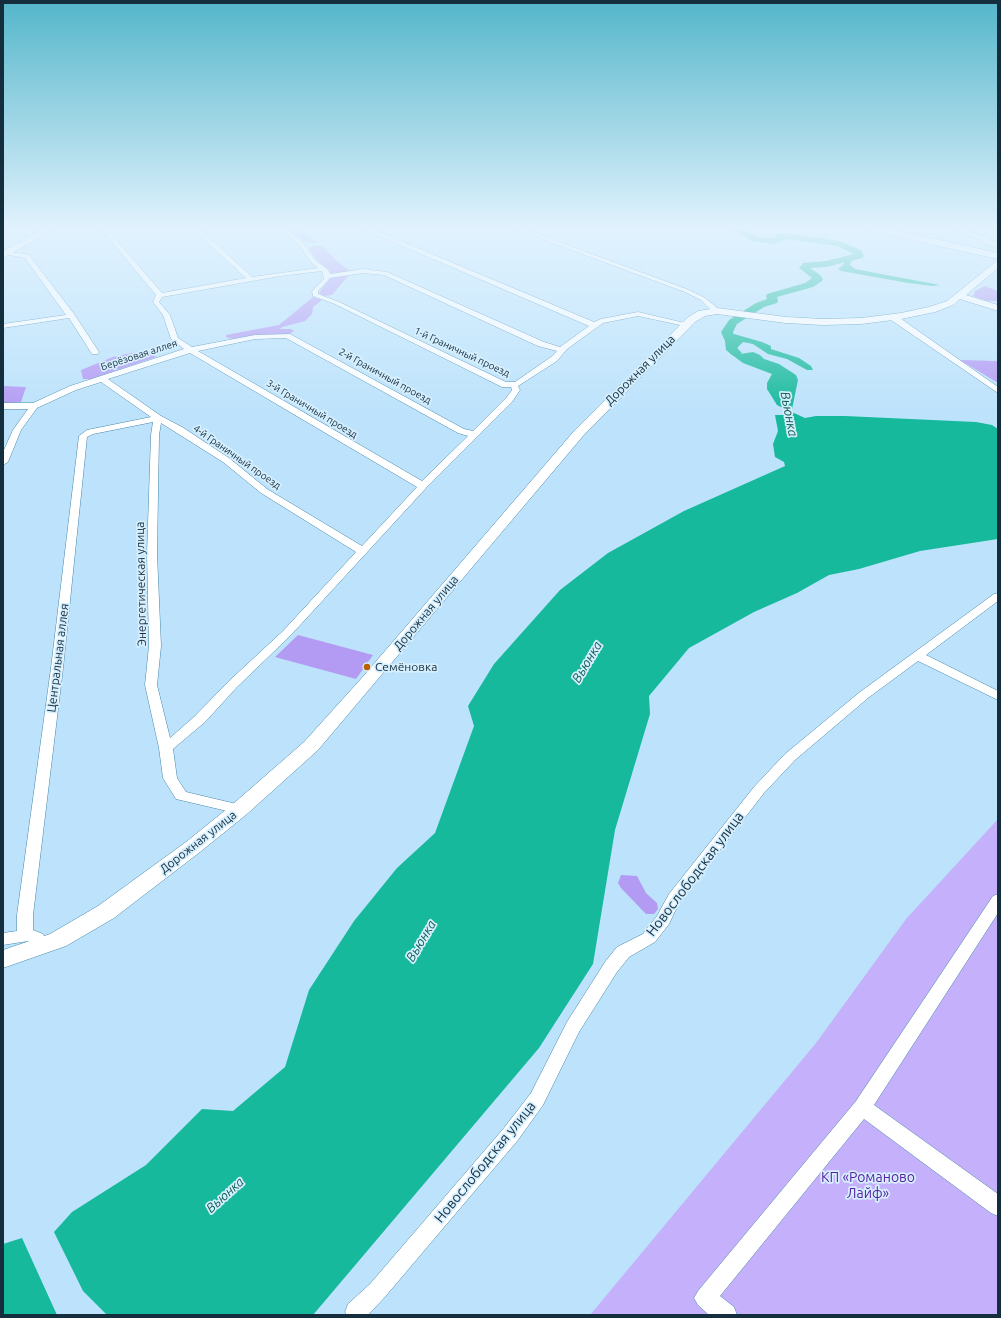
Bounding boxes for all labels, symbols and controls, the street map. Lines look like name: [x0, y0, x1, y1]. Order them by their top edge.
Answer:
street label: 1-й Граничный проезд: [412, 325, 512, 379]
street label: Дорожная улица: [602, 332, 678, 408]
street label: Берёзовая аллея: [99, 337, 179, 373]
street label: 2-й Граничный проезд: [337, 346, 433, 406]
street label: 3-й Граничный проезд: [264, 377, 360, 441]
water label: Вьюнка: [777, 390, 801, 438]
street label: 4-й Граничный проезд: [191, 422, 283, 492]
street label: Энергетическая улица: [133, 521, 149, 647]
street label: Дорожная улица: [390, 573, 462, 653]
street label: Центральная аллея: [44, 603, 72, 713]
water label: Вьюнка: [569, 639, 605, 685]
place label: Семёновка: [375, 660, 437, 674]
marker: Семёновка: [362, 662, 372, 672]
street label: Дорожная улица: [157, 808, 239, 876]
street label: Новослободская улица: [643, 808, 747, 940]
water label: Вьюнка: [403, 918, 439, 964]
street label: Новослободская улица: [431, 1098, 539, 1226]
park label: КП «Романово Лайф»: [821, 1169, 915, 1202]
water label: Вьюнка: [203, 1174, 247, 1216]

